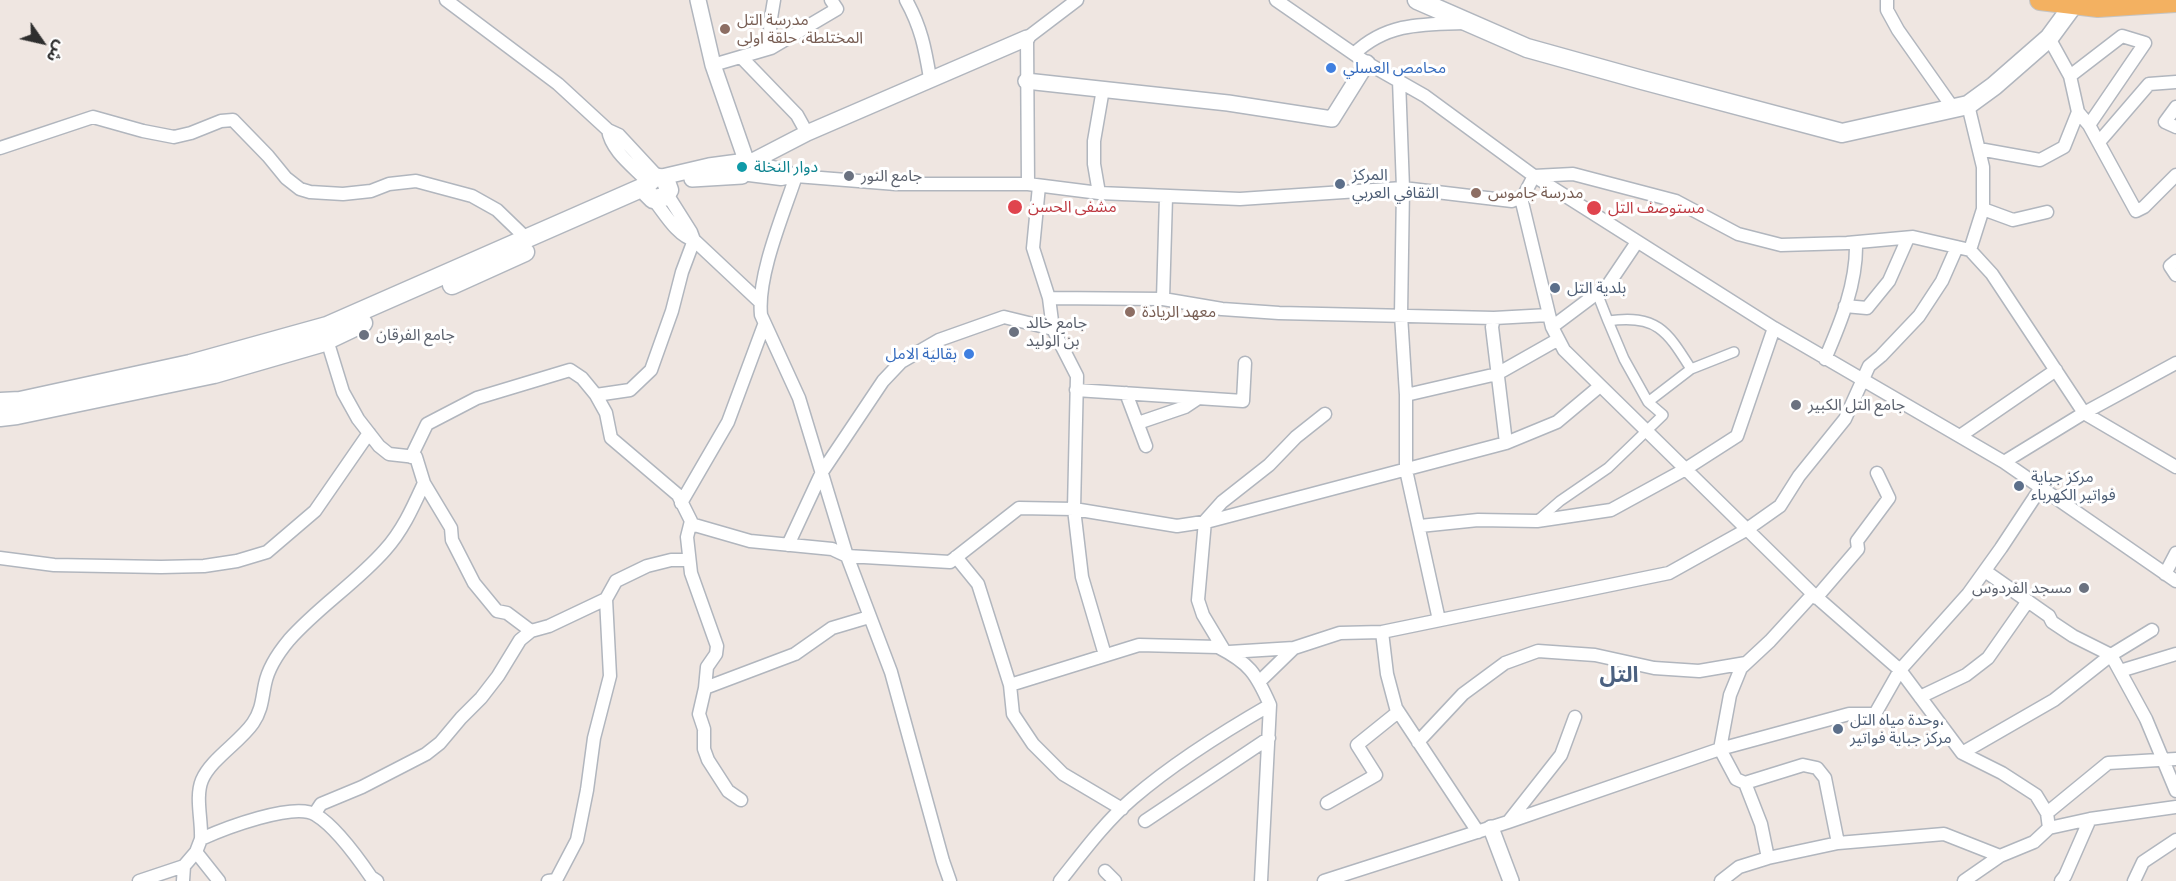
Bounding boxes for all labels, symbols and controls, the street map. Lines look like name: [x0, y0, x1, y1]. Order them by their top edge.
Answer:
place label: مدرسة التل المختلطة، حلقة اولى: [737, 10, 863, 48]
north arrow: [12, 12, 72, 72]
marker: مدرسة التل المختلطة، حلقة اولى: [718, 22, 732, 36]
text: ش: [43, 37, 71, 67]
place label: محامص العسلي: [1343, 58, 1446, 78]
marker: محامص العسلي: [1324, 61, 1338, 75]
place label: دوار النخلة: [754, 157, 818, 177]
marker: دوار النخلة: [735, 160, 749, 174]
place label: المركز الثقافي العربي: [1352, 165, 1439, 203]
place label: جامع النور: [861, 166, 922, 186]
marker: جامع النور: [842, 169, 856, 183]
marker: المركز الثقافي العربي: [1333, 177, 1347, 191]
place label: مدرسة جاموس: [1488, 183, 1583, 203]
marker: مدرسة جاموس: [1469, 186, 1483, 200]
place label: مشفى الحسن: [1028, 197, 1117, 217]
marker: مشفى الحسن: [1006, 198, 1024, 216]
place label: مستوصف التل: [1608, 198, 1705, 218]
marker: مستوصف التل: [1585, 199, 1603, 217]
place label: بلدية التل: [1567, 278, 1626, 298]
marker: بلدية التل: [1548, 281, 1562, 295]
place label: معهد الريادة: [1142, 302, 1216, 322]
marker: معهد الريادة: [1123, 305, 1137, 319]
place label: جامع خالد بن الوليد: [1026, 313, 1087, 351]
place label: جامع الفرقان: [376, 325, 455, 345]
marker: جامع خالد بن الوليد: [1007, 325, 1021, 339]
marker: جامع الفرقان: [357, 328, 371, 342]
place label: بقالية الامل: [886, 344, 957, 364]
marker: بقالية الامل: [962, 347, 976, 361]
place label: جامع التل الكبير: [1808, 395, 1905, 415]
marker: جامع التل الكبير: [1789, 398, 1803, 412]
place label: مركز جباية فواتير الكهرباء: [2031, 467, 2116, 505]
marker: مركز جباية فواتير الكهرباء: [2012, 479, 2026, 493]
place label: مسجد الفردوس: [1972, 578, 2072, 598]
marker: مسجد الفردوس: [2077, 581, 2091, 595]
district label: التل: [1600, 663, 1638, 689]
place label: وحدة مياه التل، مركز جباية فواتير: [1850, 710, 1952, 748]
marker: وحدة مياه التل، مركز جباية فواتير: [1831, 722, 1845, 736]

